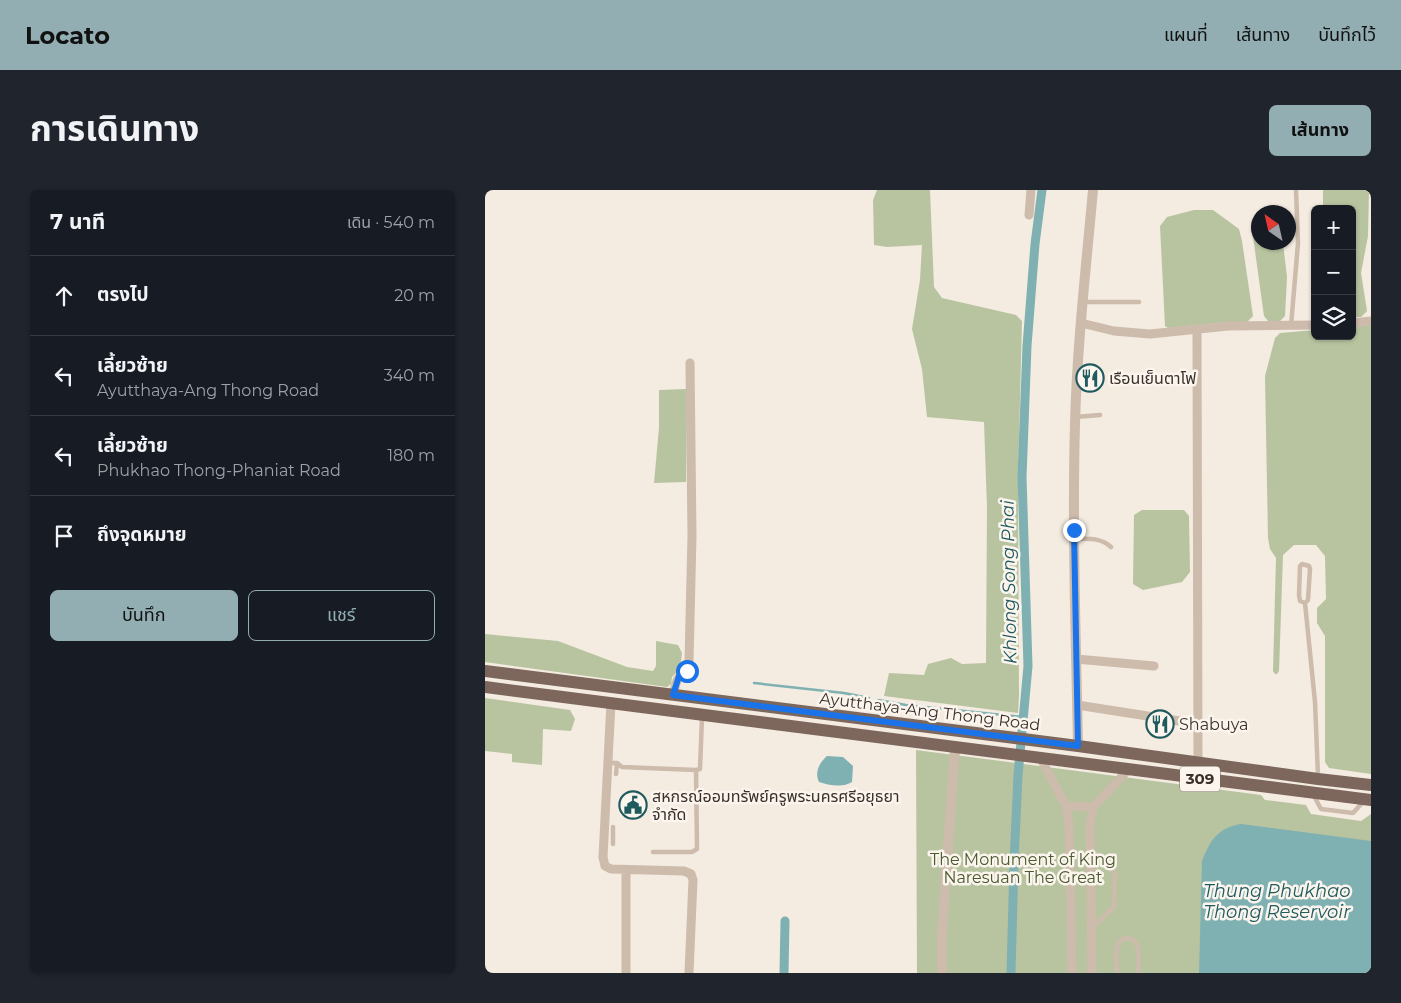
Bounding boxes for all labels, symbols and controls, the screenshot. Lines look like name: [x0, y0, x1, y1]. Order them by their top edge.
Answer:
text: Locato: [25, 21, 110, 50]
text: แผนที่: [1164, 24, 1208, 46]
text: เส้นทาง: [1236, 24, 1290, 46]
text: บันทึกไว้: [1318, 24, 1376, 46]
button: เส้นทาง: [1269, 105, 1371, 156]
text: การเดินทาง: [30, 107, 199, 150]
north arrow: [1251, 205, 1296, 250]
map controls: [1311, 205, 1356, 340]
button: +: [1311, 205, 1356, 250]
text: 7 นาที: [50, 209, 105, 234]
text: เดิน · 540 m: [347, 213, 435, 232]
button: −: [1311, 250, 1356, 295]
icon: ahead: [50, 282, 78, 310]
text: ตรงไป: [97, 283, 149, 306]
text: 20 m: [394, 286, 435, 305]
button: layers: [1311, 295, 1356, 340]
text: เลี้ยวซ้าย: [97, 354, 168, 377]
icon: left: [50, 362, 78, 390]
restaurant icon: เรือนเย็นตาโฟ: [1075, 363, 1105, 393]
text: 340 m: [384, 366, 435, 385]
place label: เรือนเย็นตาโฟ: [1109, 369, 1196, 388]
text: Ayutthaya-Ang Thong Road: [97, 381, 319, 400]
text: เลี้ยวซ้าย: [97, 434, 168, 457]
icon: left: [50, 442, 78, 470]
text: 180 m: [387, 446, 435, 465]
text: Phukhao Thong-Phaniat Road: [97, 461, 341, 480]
water label: Khlong Song Phai: [997, 500, 1021, 664]
route end: [1063, 519, 1086, 542]
icon: arrive: [50, 522, 78, 550]
text: ถึงจุดหมาย: [97, 523, 187, 546]
button: บันทึก: [50, 590, 238, 641]
button: แชร์: [248, 590, 435, 641]
route start: [676, 660, 699, 683]
street label: Ayutthaya-Ang Thong Road: [819, 689, 1041, 734]
restaurant icon: Shabuya: [1145, 709, 1175, 739]
place label: Shabuya: [1179, 715, 1248, 734]
road number: 309: [1180, 766, 1220, 792]
place label: สหกรณ์ออมทรัพย์ครูพระนครศรีอยุธยา จำกัด: [652, 787, 900, 824]
public building icon: สหกรณ์ออมทรัพย์ครูพระนครศรีอยุธยา จำกัด: [618, 790, 648, 820]
park label: The Monument of King Naresuan The Great: [930, 850, 1116, 887]
water label: Thung Phukhao Thong Reservoir: [1203, 880, 1351, 923]

